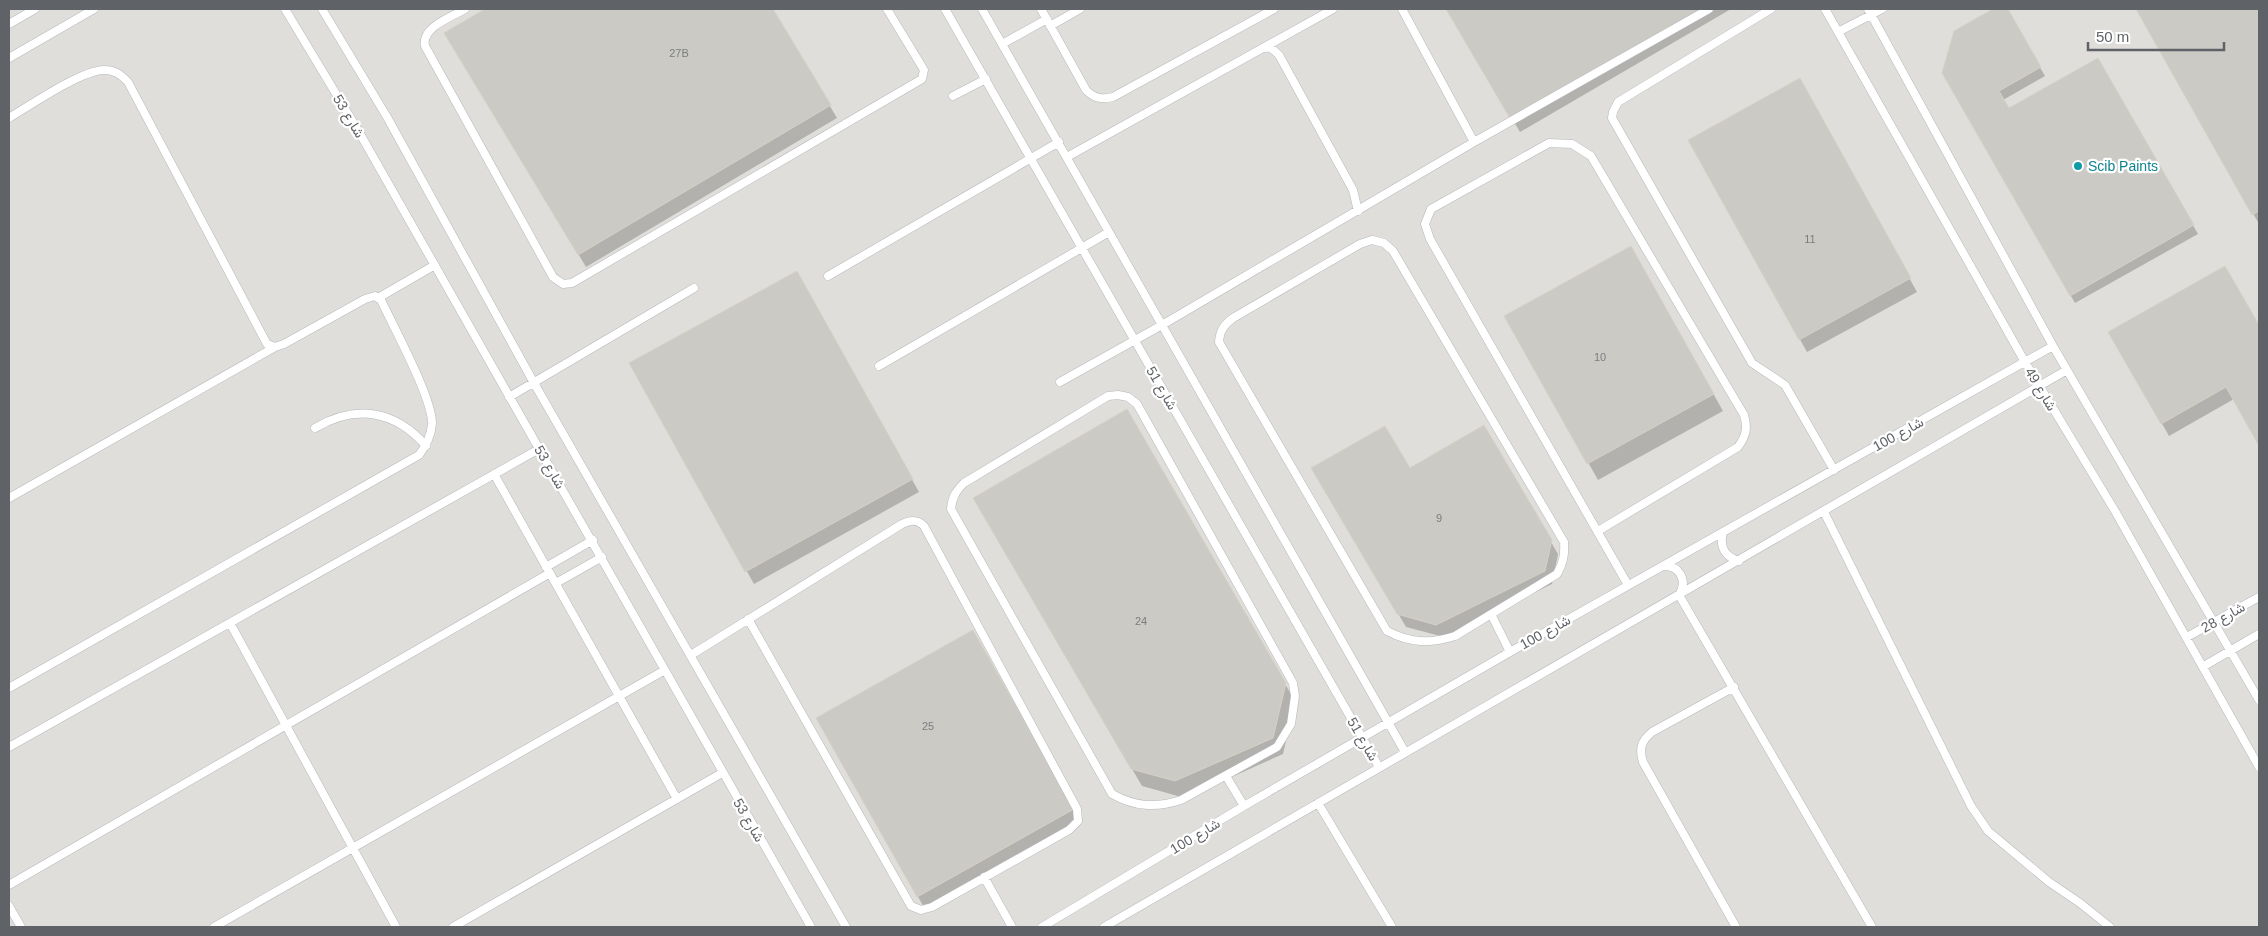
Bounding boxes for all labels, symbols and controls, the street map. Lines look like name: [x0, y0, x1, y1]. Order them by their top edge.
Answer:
scale bar: [2088, 20, 2224, 52]
text: 50 m: [2096, 28, 2129, 45]
house number: 27B: [669, 47, 689, 59]
street label: شارع 53: [327, 91, 368, 142]
place label: Scib Paints: [2088, 158, 2158, 174]
marker: Scib Paints: [2072, 160, 2084, 172]
house number: 11: [1804, 233, 1816, 245]
house number: 10: [1594, 351, 1606, 363]
street label: شارع 51: [1141, 363, 1181, 414]
street label: شارع 49: [2019, 364, 2060, 415]
street label: شارع 100: [1870, 414, 1928, 457]
street label: شارع 53: [529, 442, 569, 493]
house number: 9: [1436, 512, 1442, 524]
street label: شارع 28: [2198, 598, 2249, 638]
street label: شارع 100: [1517, 612, 1575, 655]
house number: 24: [1135, 615, 1147, 627]
street label: شارع 51: [1342, 714, 1382, 765]
house number: 25: [922, 720, 934, 732]
street label: شارع 53: [728, 795, 768, 846]
street label: شارع 100: [1167, 815, 1224, 860]

